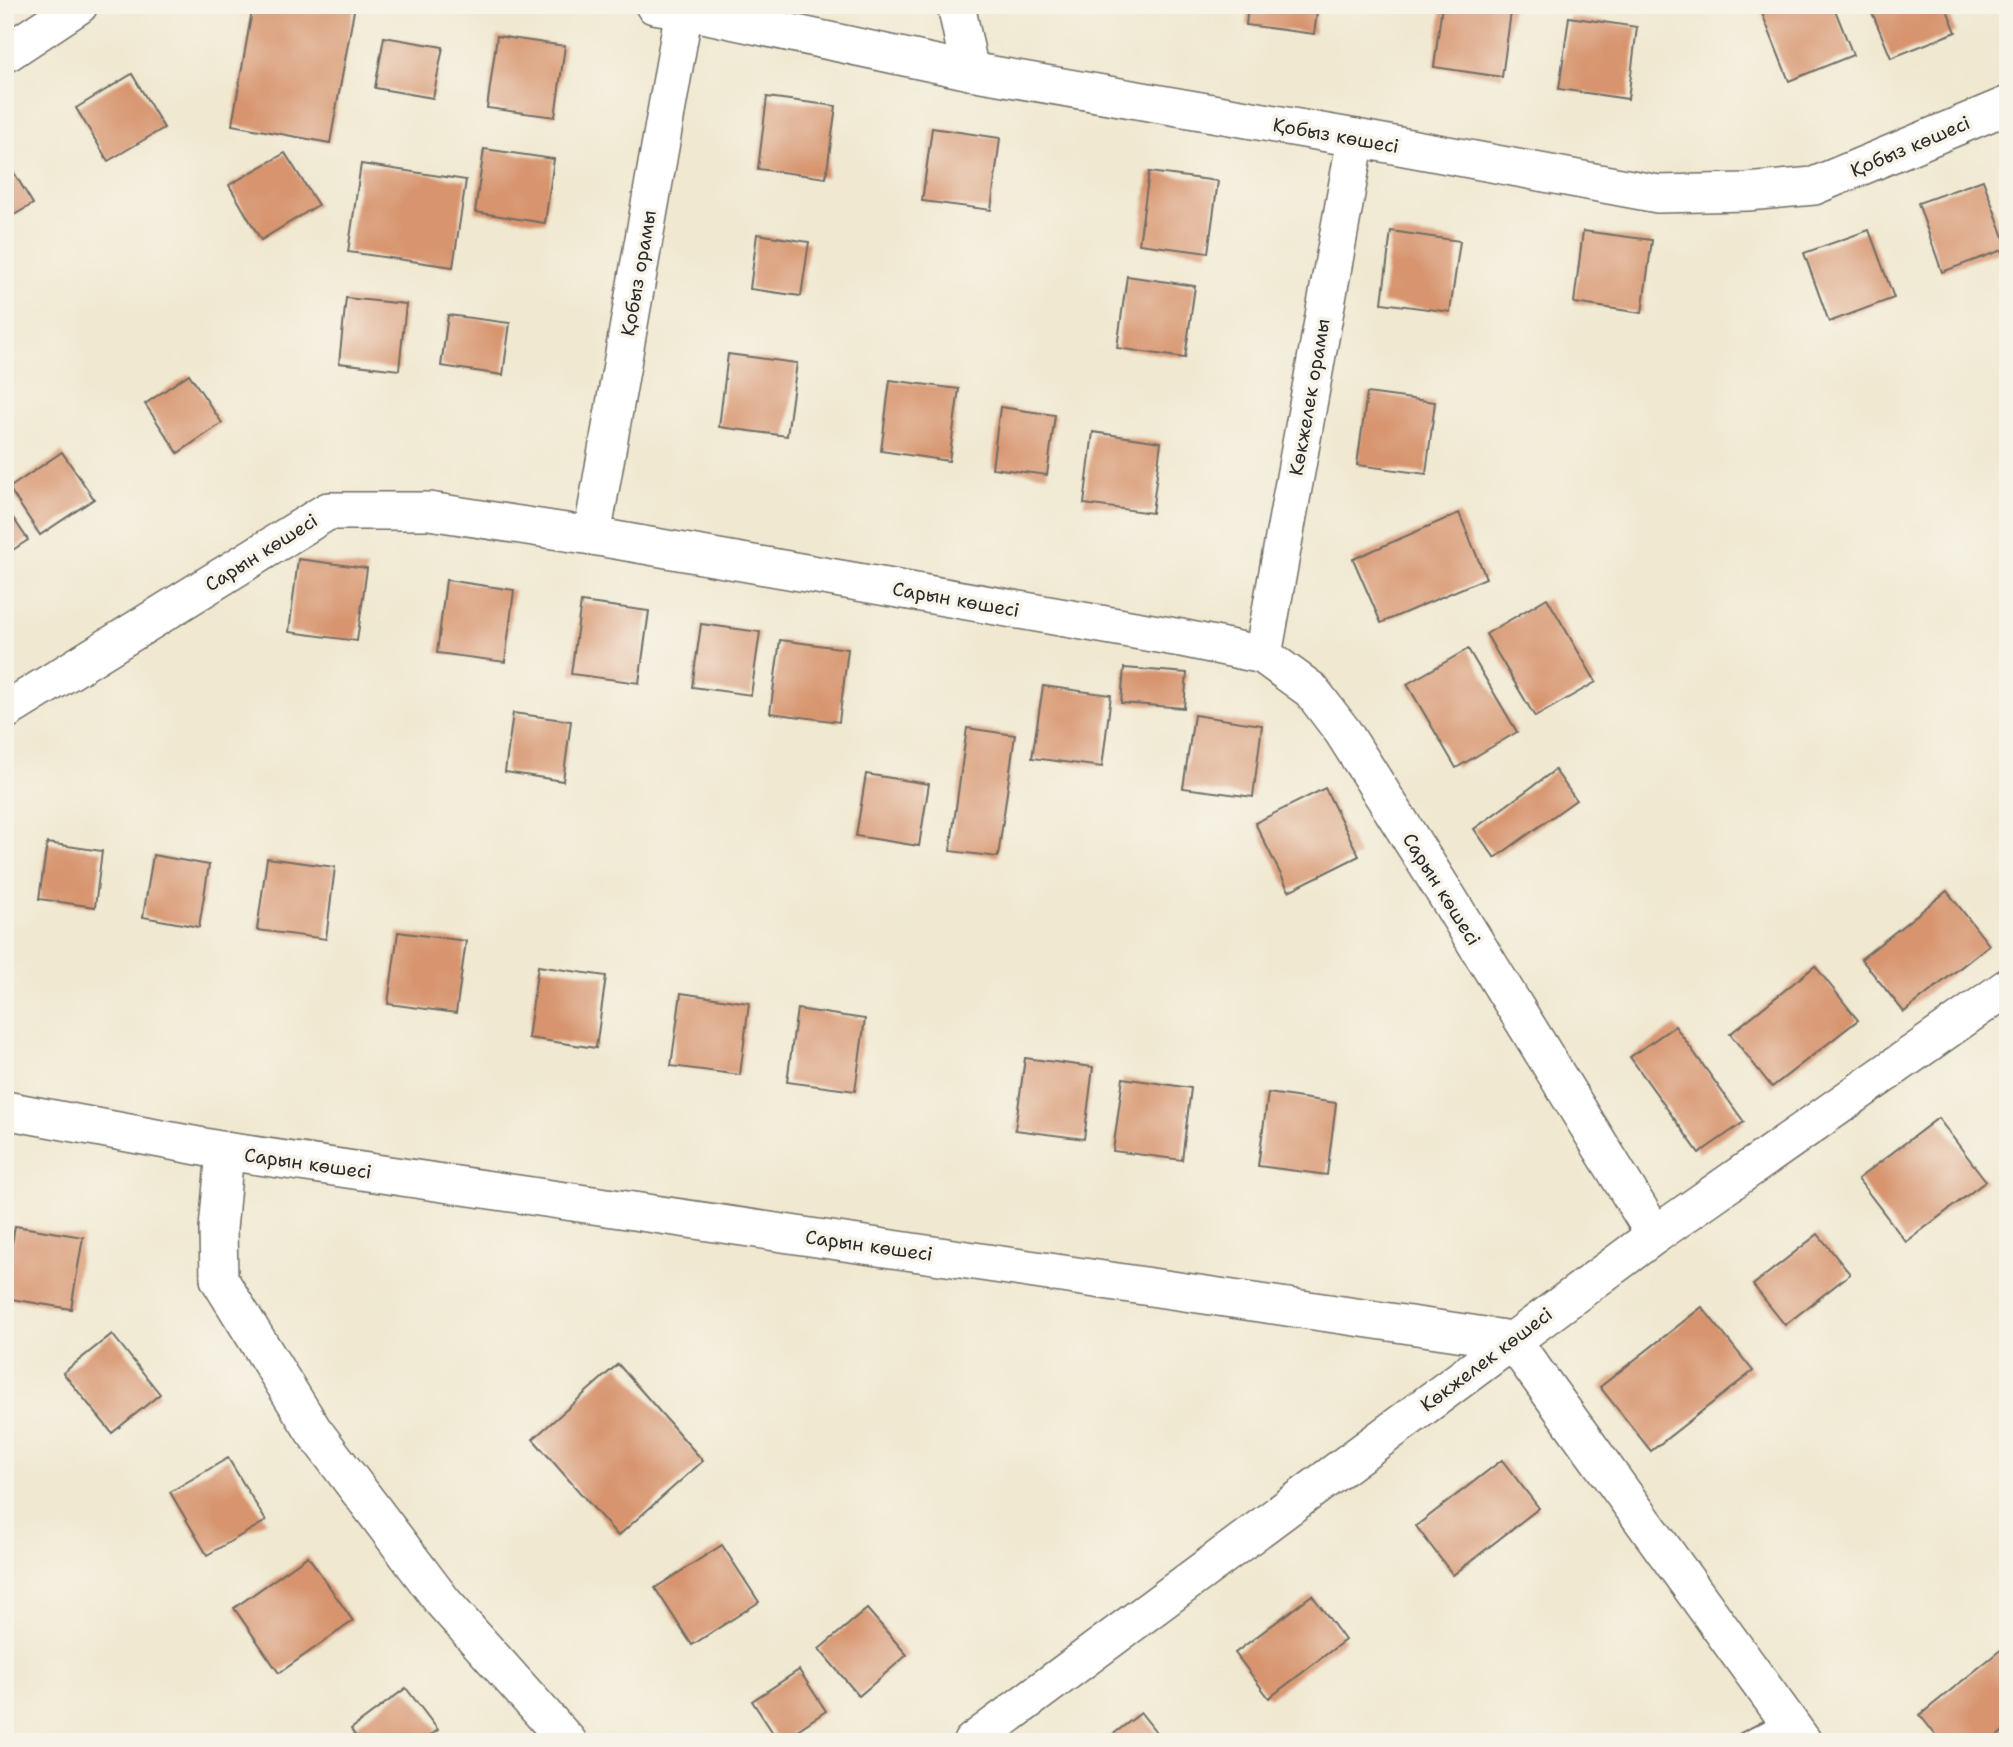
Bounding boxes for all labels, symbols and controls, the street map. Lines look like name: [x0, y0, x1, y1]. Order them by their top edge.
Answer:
street label: Қобыз көшесі: [1847, 110, 1974, 183]
street label: Қобыз көшесі: [1271, 112, 1401, 159]
street label: Қобыз орамы: [615, 208, 662, 338]
street label: Көкжелек орамы: [1283, 317, 1336, 477]
street label: Сарын көшесі: [200, 508, 322, 597]
street label: Сарын көшесі: [890, 576, 1021, 623]
street label: Сарын көшесі: [1397, 828, 1486, 950]
street label: Сарын көшесі: [243, 1142, 373, 1185]
street label: Сарын көшесі: [804, 1224, 934, 1267]
street label: Көкжелек көшесі: [1415, 1302, 1557, 1417]

